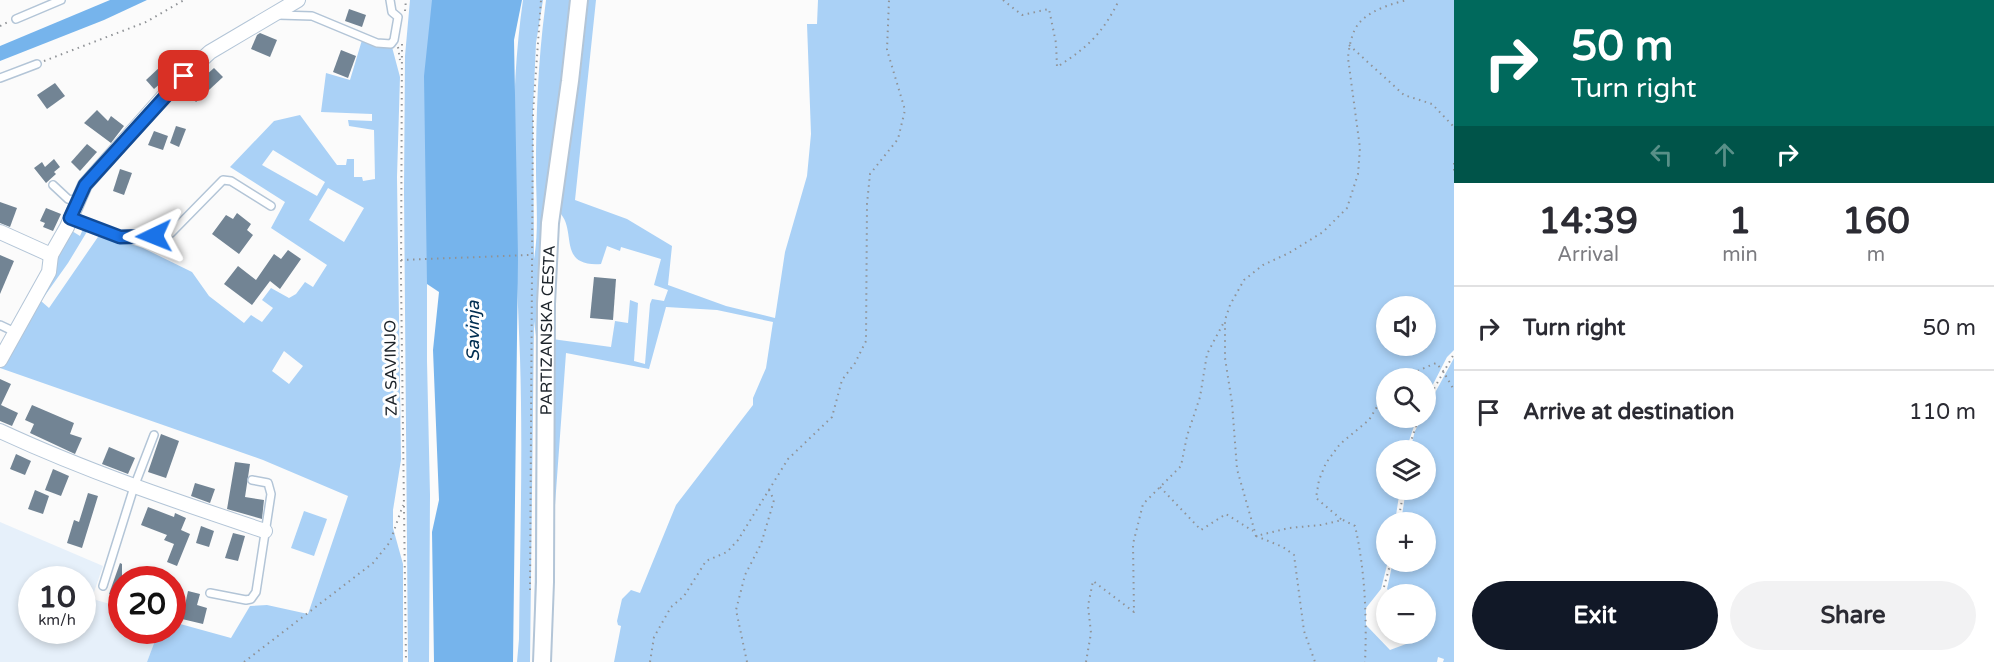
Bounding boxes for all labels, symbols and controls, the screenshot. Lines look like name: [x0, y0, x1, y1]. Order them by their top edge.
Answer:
text: 50 m: [1571, 21, 1673, 72]
icon: right: [1472, 24, 1550, 102]
pin: [158, 50, 209, 101]
icon: arrive: [167, 59, 200, 92]
text: Turn right: [1571, 72, 1697, 105]
icon: left: [1645, 138, 1678, 171]
icon: ahead: [1708, 138, 1741, 171]
icon: right: [1771, 138, 1804, 171]
text: 14:39: [1538, 200, 1638, 243]
text: 1: [1729, 200, 1751, 243]
text: 160: [1842, 200, 1910, 243]
position arrow: [122, 204, 186, 268]
text: Arrival: [1557, 243, 1619, 267]
text: min: [1722, 243, 1758, 267]
text: m: [1867, 243, 1885, 267]
street label: PARTIZANSKA CESTA: [537, 244, 560, 415]
map controls: [1376, 296, 1436, 644]
button: sound: [1376, 296, 1436, 356]
water label: Savinja: [462, 300, 484, 361]
icon: right: [1472, 312, 1505, 345]
text: Turn right: [1523, 315, 1625, 341]
text: 50 m: [1922, 315, 1976, 341]
street label: ZA SAVINJO: [380, 320, 402, 416]
button: search: [1376, 368, 1436, 428]
icon: arrive: [1472, 396, 1505, 429]
text: Arrive at destination: [1523, 399, 1734, 425]
text: 110 m: [1909, 399, 1976, 425]
button: layers: [1376, 440, 1436, 500]
button: +: [1376, 512, 1436, 572]
speed limit sign: 20: [108, 566, 186, 644]
text: 10: [38, 579, 76, 616]
button: Exit: [1472, 581, 1718, 650]
button: Share: [1730, 581, 1976, 650]
button: −: [1376, 584, 1436, 644]
text: km/h: [38, 611, 76, 629]

